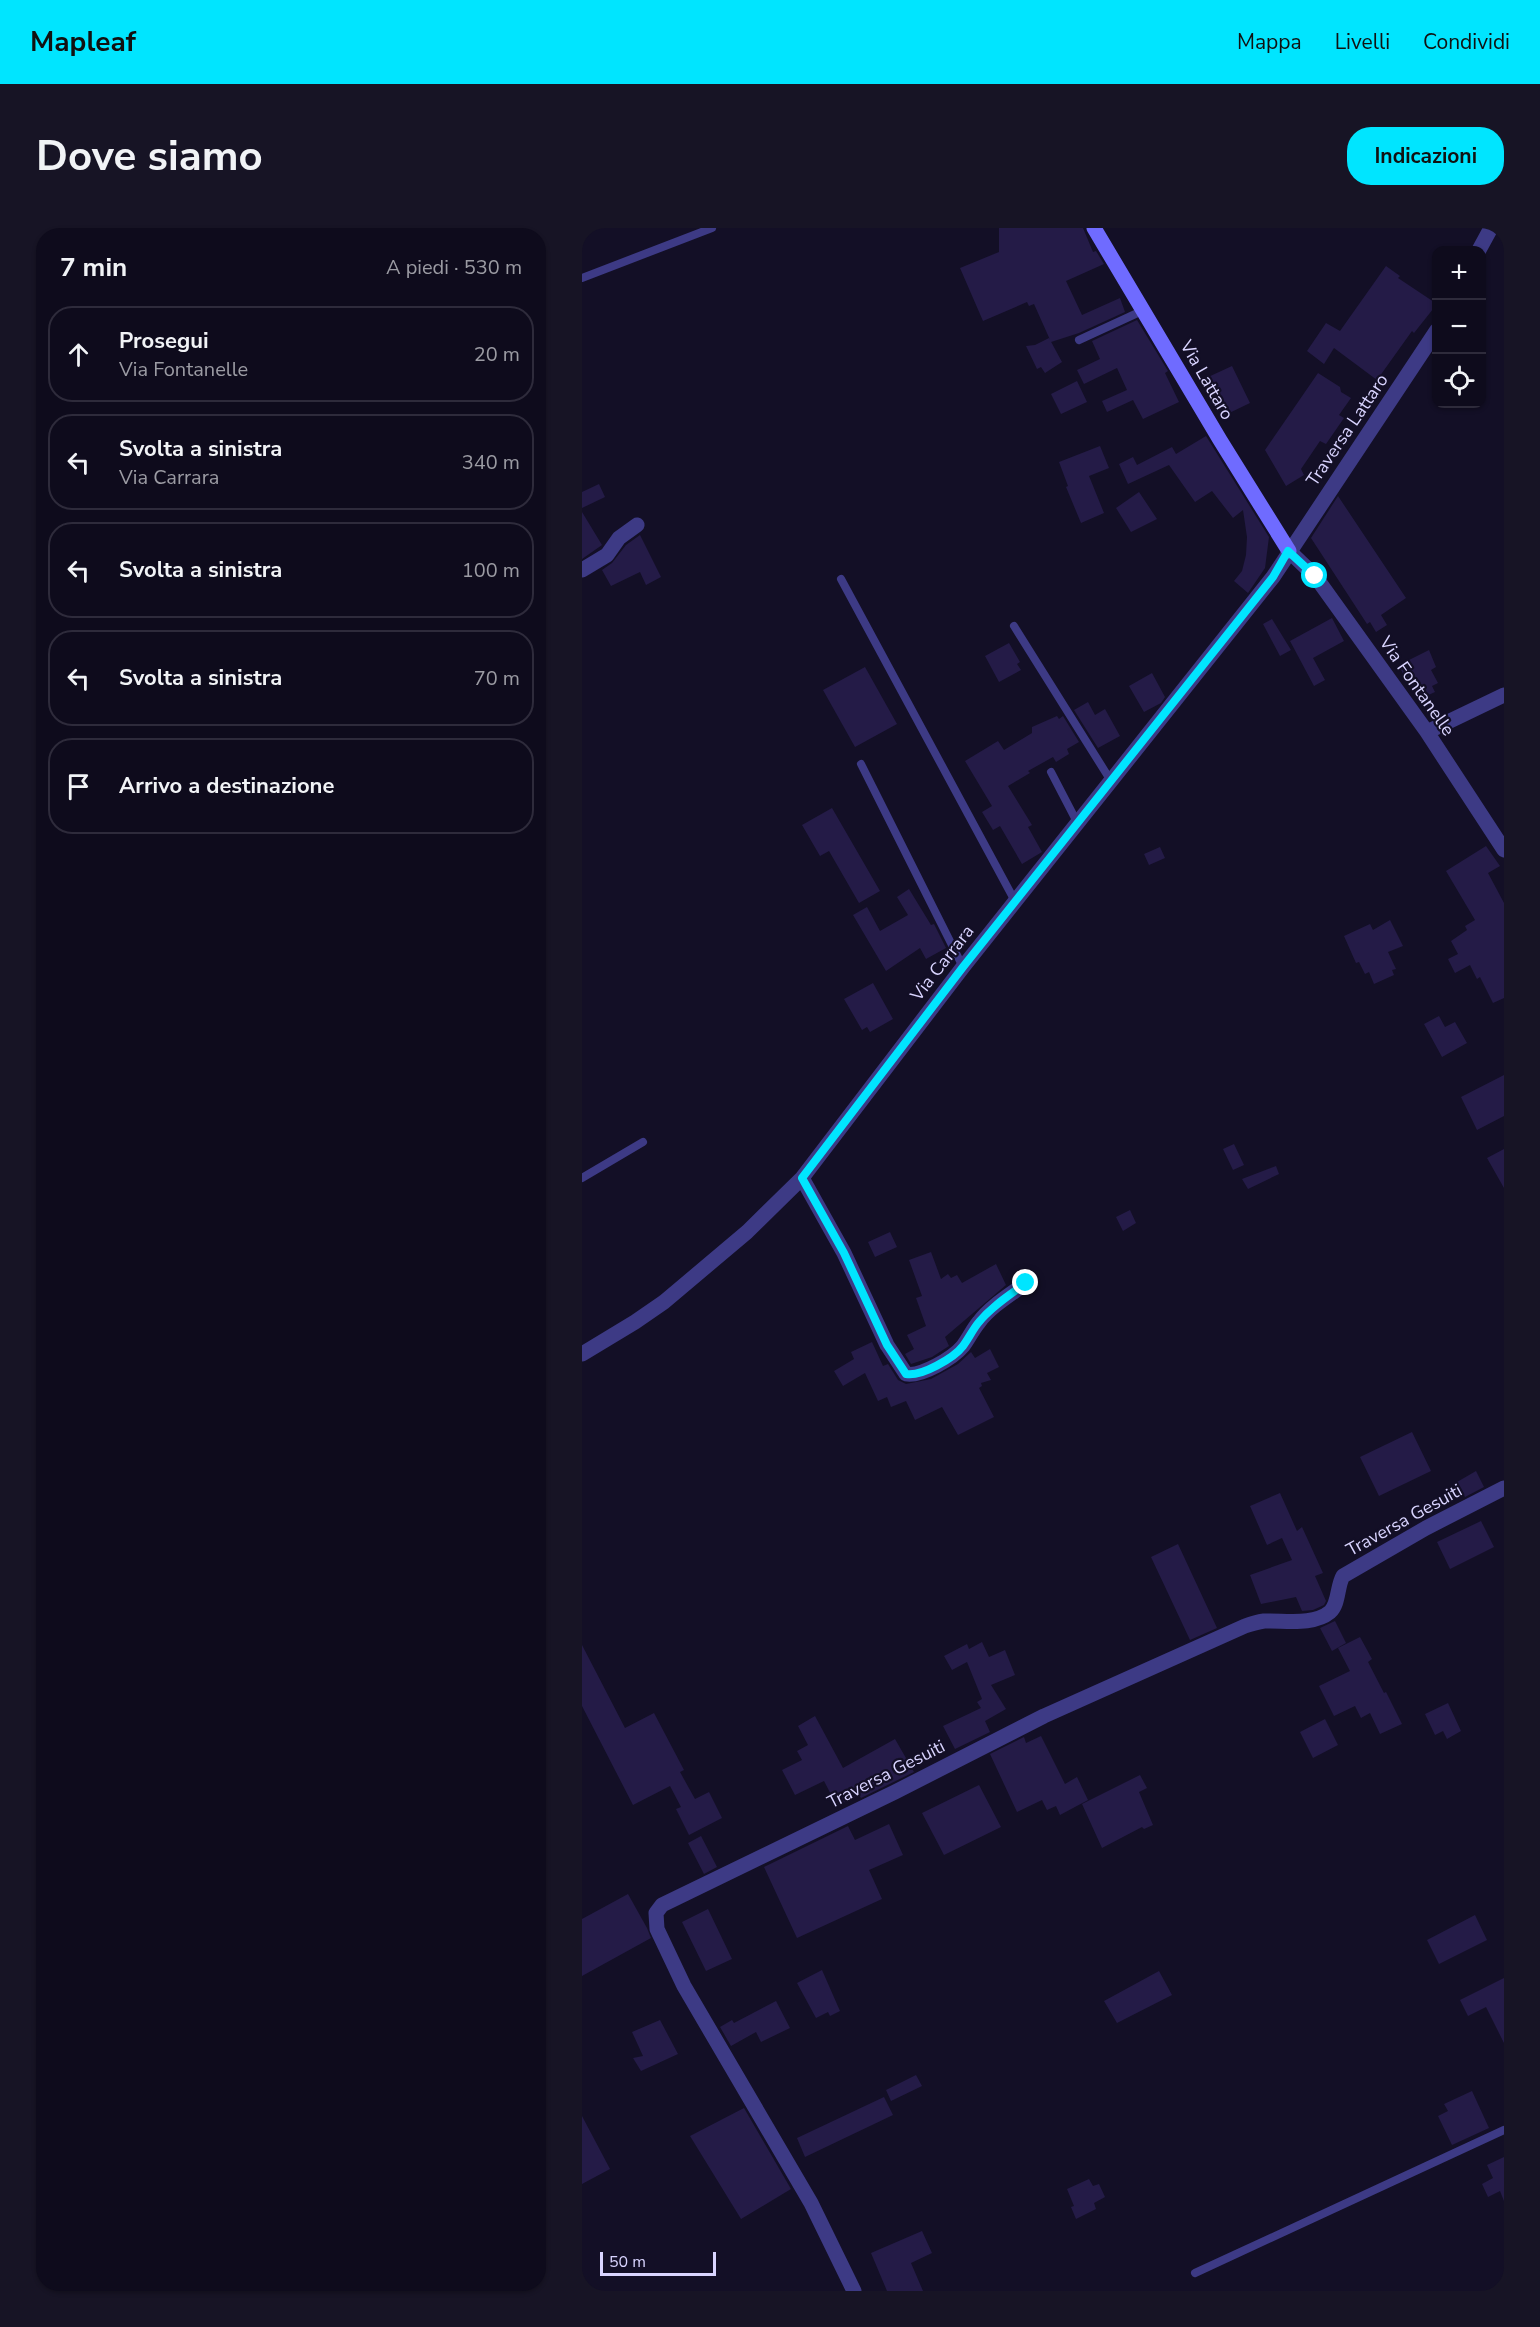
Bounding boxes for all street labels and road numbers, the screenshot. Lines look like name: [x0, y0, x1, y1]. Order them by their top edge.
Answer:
street label: Via Lattaro: [1174, 335, 1239, 424]
street label: Traversa Lattaro: [1301, 369, 1393, 491]
street label: Via Fontanelle: [1373, 631, 1460, 741]
street label: Via Carrara: [904, 920, 979, 1007]
street label: Traversa Gesuiti: [1342, 1478, 1466, 1562]
street label: Traversa Gesuiti: [823, 1734, 949, 1814]

